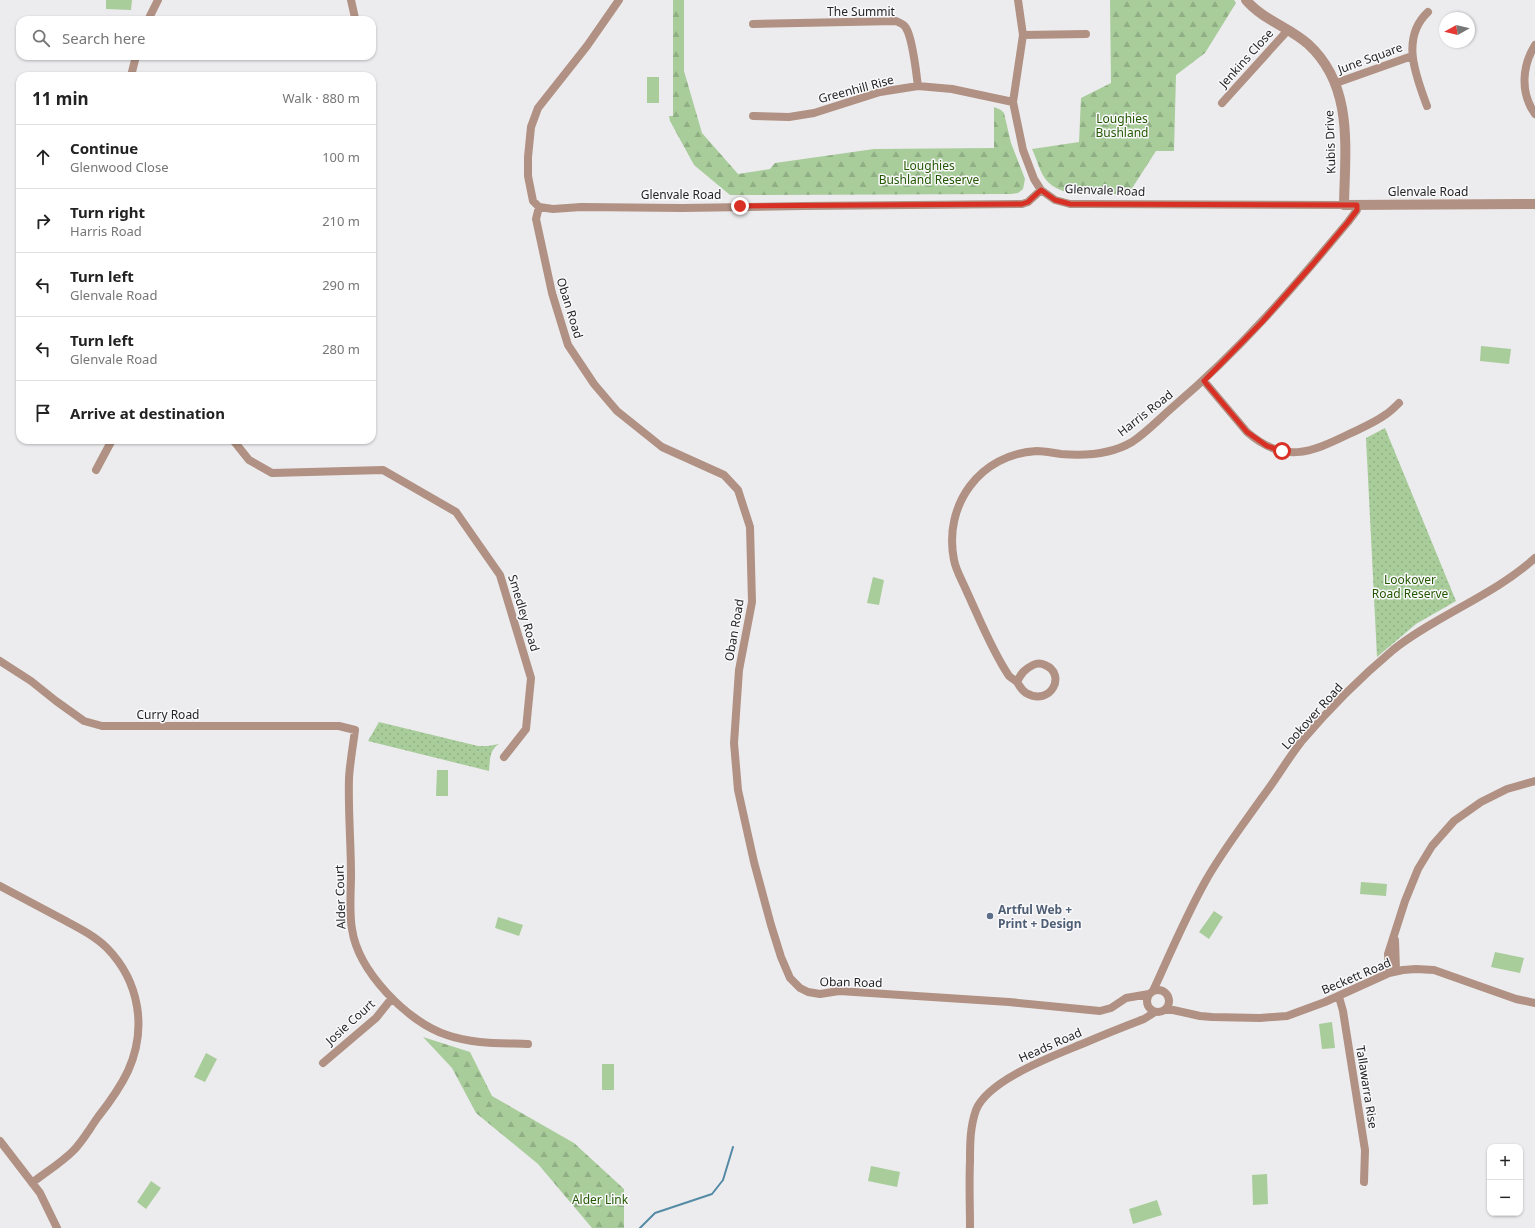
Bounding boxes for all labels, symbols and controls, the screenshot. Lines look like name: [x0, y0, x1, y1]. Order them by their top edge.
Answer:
street label: The Summit: [827, 3, 896, 20]
north arrow: [1439, 12, 1475, 48]
search box: [16, 16, 376, 60]
street label: Jenkins Close: [1214, 25, 1277, 92]
icon: search: [30, 27, 52, 49]
text: Search here: [62, 28, 145, 48]
street label: June Square: [1334, 38, 1405, 78]
street label: Greenhill Rise: [816, 71, 896, 107]
text: 11 min: [32, 87, 89, 110]
text: Walk · 880 m: [282, 89, 360, 107]
park label: Loughies Bushland: [1095, 110, 1149, 141]
street label: Kubis Drive: [1320, 110, 1340, 174]
text: Continue: [70, 138, 138, 158]
icon: ahead: [32, 146, 54, 168]
text: 100 m: [322, 148, 360, 166]
park label: Loughies Bushland Reserve: [879, 157, 980, 188]
text: Glenwood Close: [70, 158, 169, 176]
street label: Glenvale Road: [1064, 180, 1146, 200]
street label: Glenvale Road: [1388, 183, 1468, 200]
street label: Glenvale Road: [641, 186, 721, 203]
route end: [731, 197, 749, 215]
text: Turn right: [70, 202, 145, 222]
icon: right: [32, 210, 54, 232]
text: 210 m: [322, 212, 360, 230]
text: Harris Road: [70, 222, 142, 240]
text: Turn left: [70, 266, 134, 286]
icon: left: [32, 274, 54, 296]
street label: Oban Road: [553, 275, 587, 341]
text: 290 m: [322, 276, 360, 294]
text: Glenvale Road: [70, 286, 157, 304]
text: Turn left: [70, 330, 134, 350]
icon: left: [32, 338, 54, 360]
text: 280 m: [322, 340, 360, 358]
text: Glenvale Road: [70, 350, 157, 368]
street label: Harris Road: [1114, 386, 1176, 440]
icon: arrive: [32, 402, 54, 424]
text: Arrive at destination: [70, 403, 225, 423]
route start: [1273, 442, 1291, 460]
park label: Lookover Road Reserve: [1372, 571, 1448, 602]
street label: Smedley Road: [504, 572, 544, 654]
street label: Oban Road: [720, 598, 748, 662]
street label: Lookover Road: [1278, 679, 1346, 753]
street label: Curry Road: [137, 706, 200, 723]
street label: Alder Court: [330, 864, 350, 930]
place label: Artful Web + Print + Design: [998, 901, 1081, 932]
marker: Artful Web + Print + Design: [985, 911, 995, 921]
street label: Beckett Road: [1319, 954, 1393, 998]
street label: Oban Road: [819, 973, 883, 991]
street label: Josie Court: [321, 995, 379, 1049]
street label: Heads Road: [1016, 1024, 1084, 1066]
street label: Tallawarra Rise: [1352, 1044, 1382, 1130]
map controls: [1487, 1144, 1523, 1216]
button: +: [1487, 1144, 1523, 1180]
button: −: [1487, 1180, 1523, 1216]
park label: Alder Link: [572, 1191, 629, 1208]

